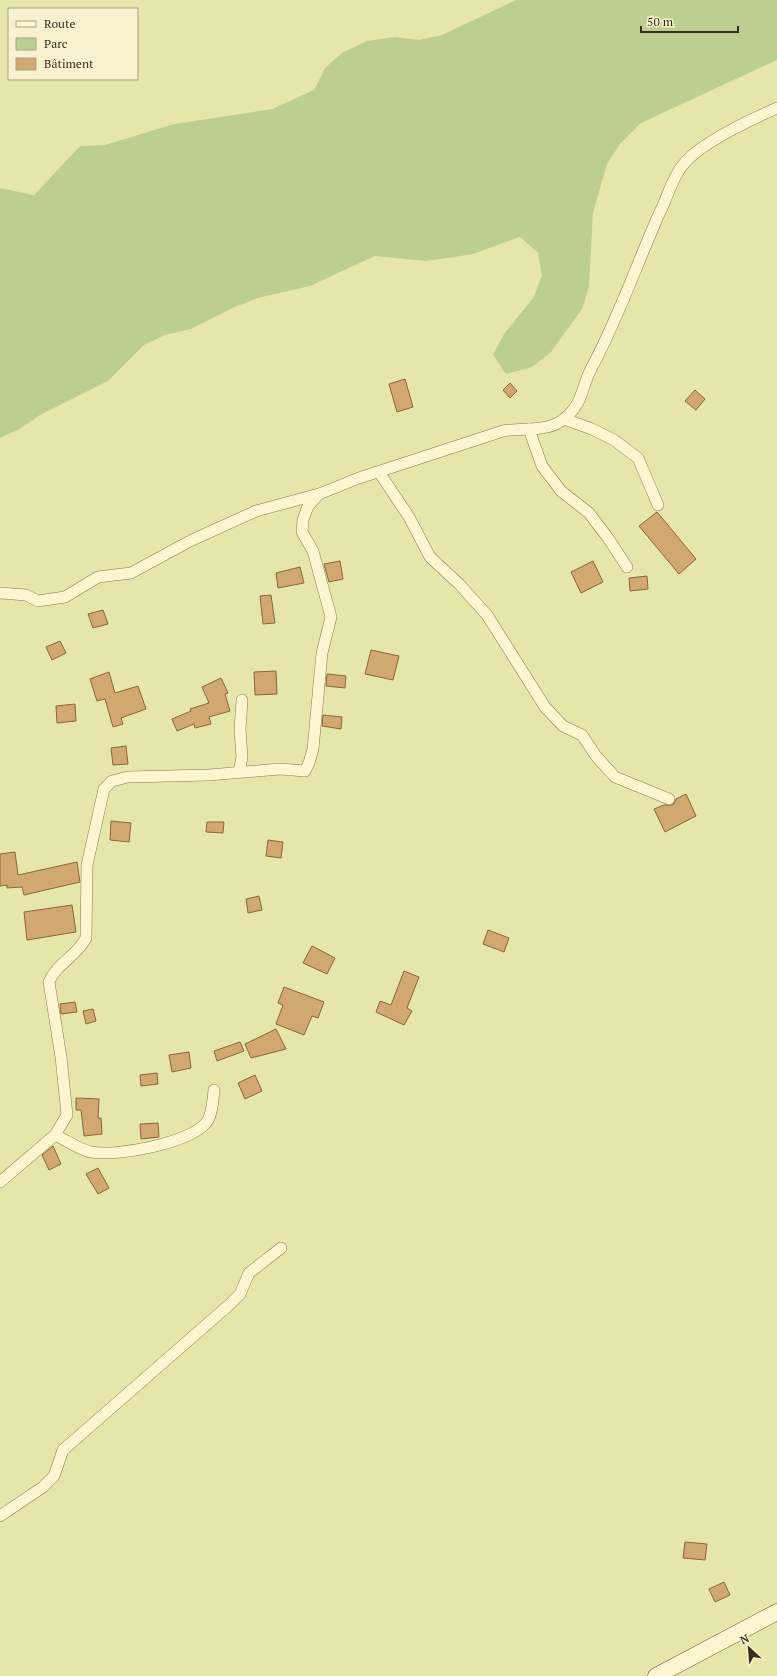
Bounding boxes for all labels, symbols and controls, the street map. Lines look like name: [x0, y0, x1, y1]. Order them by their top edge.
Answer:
legend: [8, 8, 138, 80]
scale bar: [641, 8, 738, 34]
text: 50 m: [647, 14, 674, 29]
text: Route: [44, 16, 75, 31]
text: Parc: [44, 36, 68, 51]
text: Bâtiment: [44, 56, 94, 71]
north arrow: [729, 1628, 769, 1668]
text: N: [738, 1631, 752, 1647]

